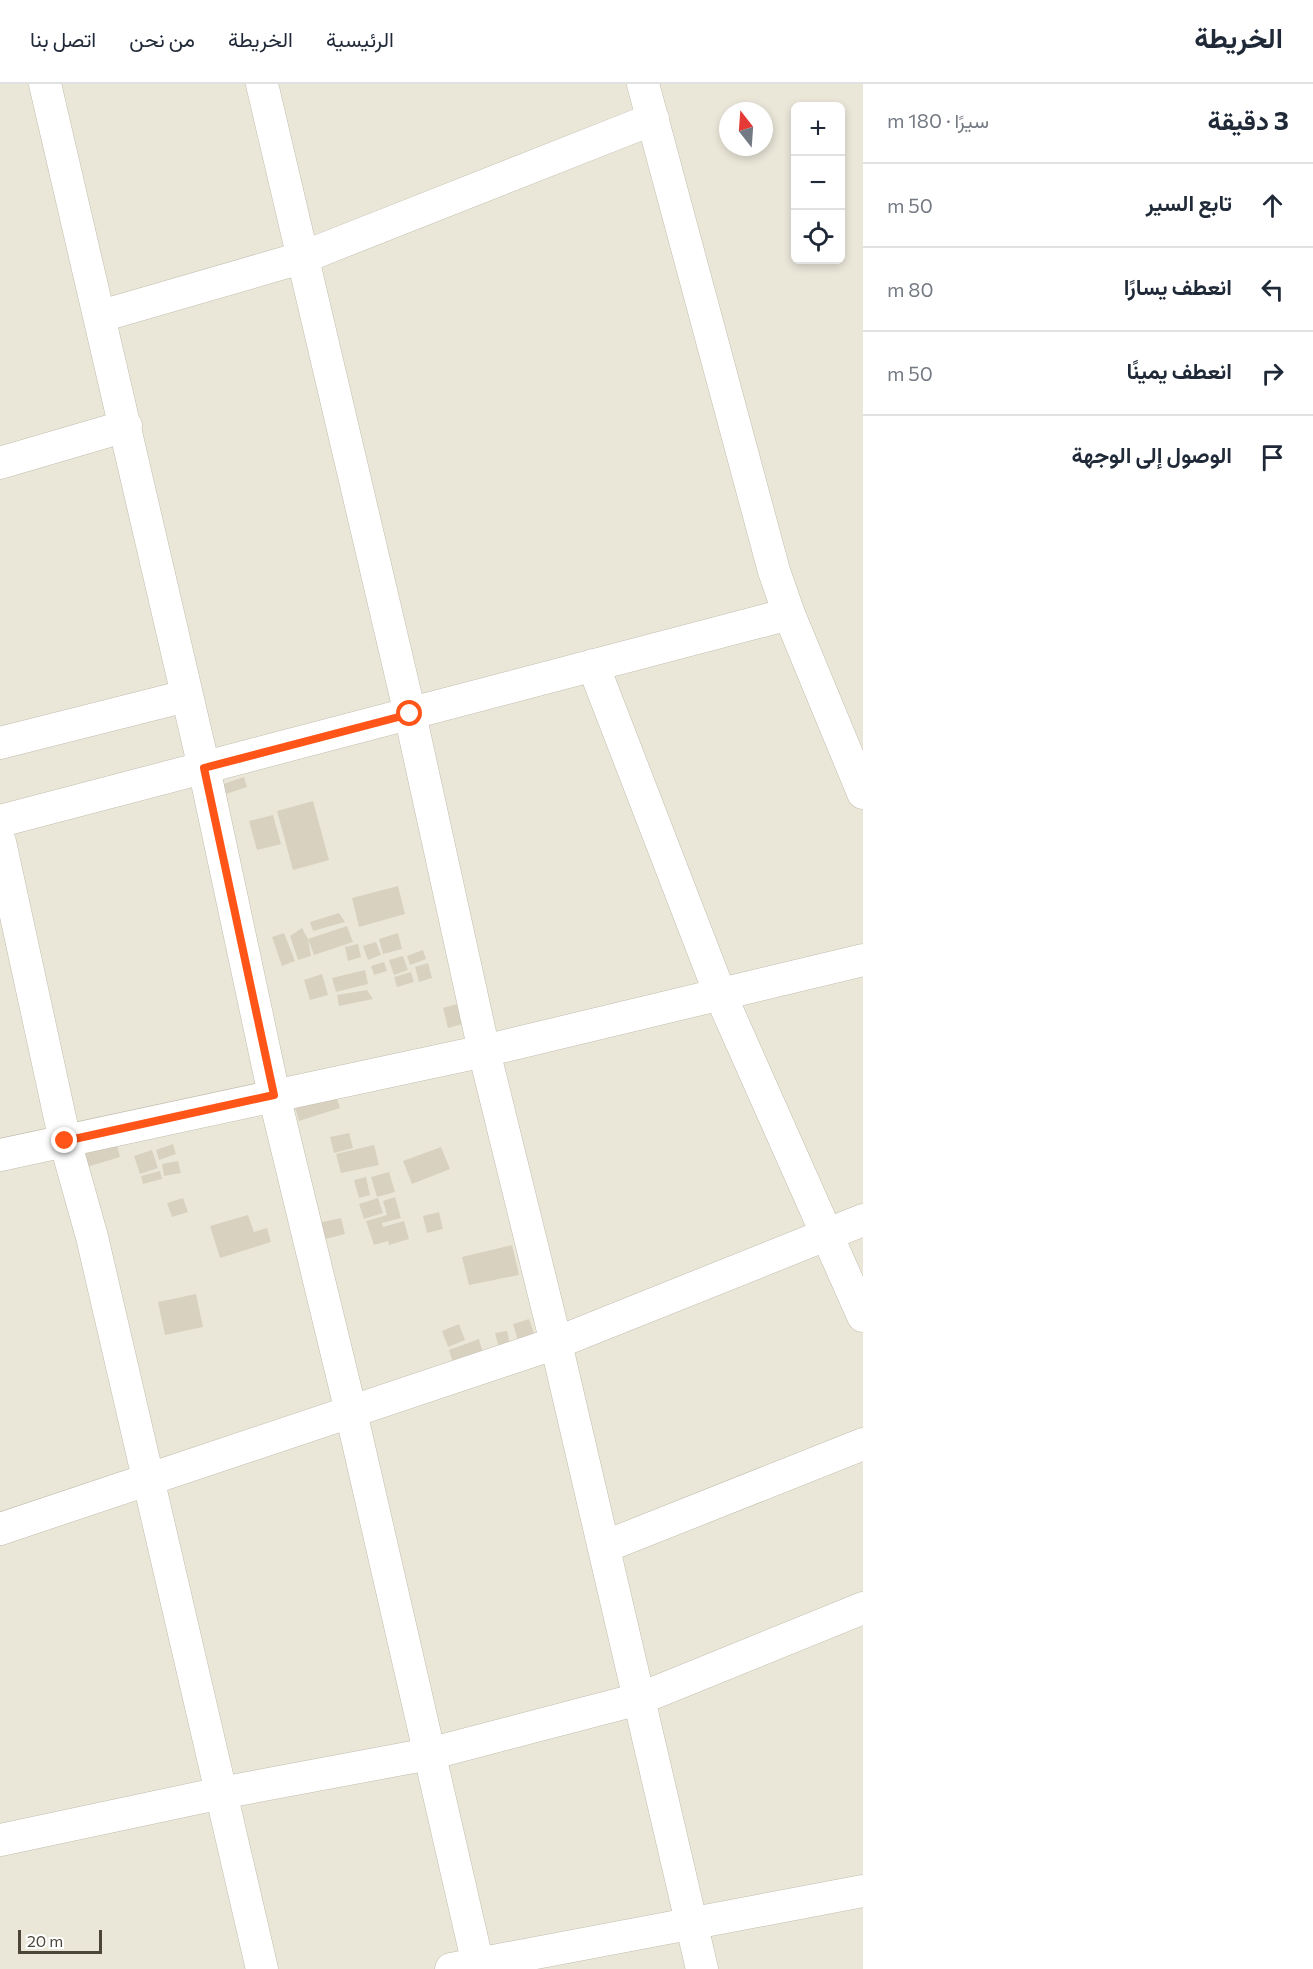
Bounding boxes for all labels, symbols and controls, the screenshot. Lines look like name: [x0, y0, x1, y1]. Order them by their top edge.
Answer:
text: الخريطة: [1194, 20, 1283, 54]
text: اتصل بنا: [30, 26, 96, 51]
text: من نحن: [129, 26, 195, 51]
text: الخريطة: [228, 26, 293, 51]
text: الرئيسية: [326, 26, 394, 51]
north arrow: [719, 102, 773, 156]
map controls: [791, 102, 845, 264]
button: +: [791, 102, 845, 156]
text: 3 دقيقة: [1208, 104, 1289, 135]
text: سيرًا · 180 m: [887, 108, 989, 132]
button: −: [791, 156, 845, 210]
text: تابع السير: [1146, 189, 1232, 216]
icon: ahead: [1256, 189, 1289, 222]
text: 50 m: [887, 193, 933, 217]
button: locate: [791, 210, 845, 264]
text: انعطف يسارًا: [1124, 273, 1232, 300]
icon: left: [1256, 273, 1289, 306]
text: 80 m: [887, 277, 934, 301]
text: انعطف يمينًا: [1126, 357, 1232, 384]
icon: right: [1256, 357, 1289, 390]
text: 50 m: [887, 361, 933, 385]
text: الوصول إلى الوجهة: [1072, 441, 1232, 468]
icon: arrive: [1256, 441, 1289, 474]
route start: [396, 700, 422, 726]
route end: [51, 1127, 77, 1153]
scale bar: [18, 1927, 102, 1954]
text: 20 m: [27, 1931, 63, 1950]

